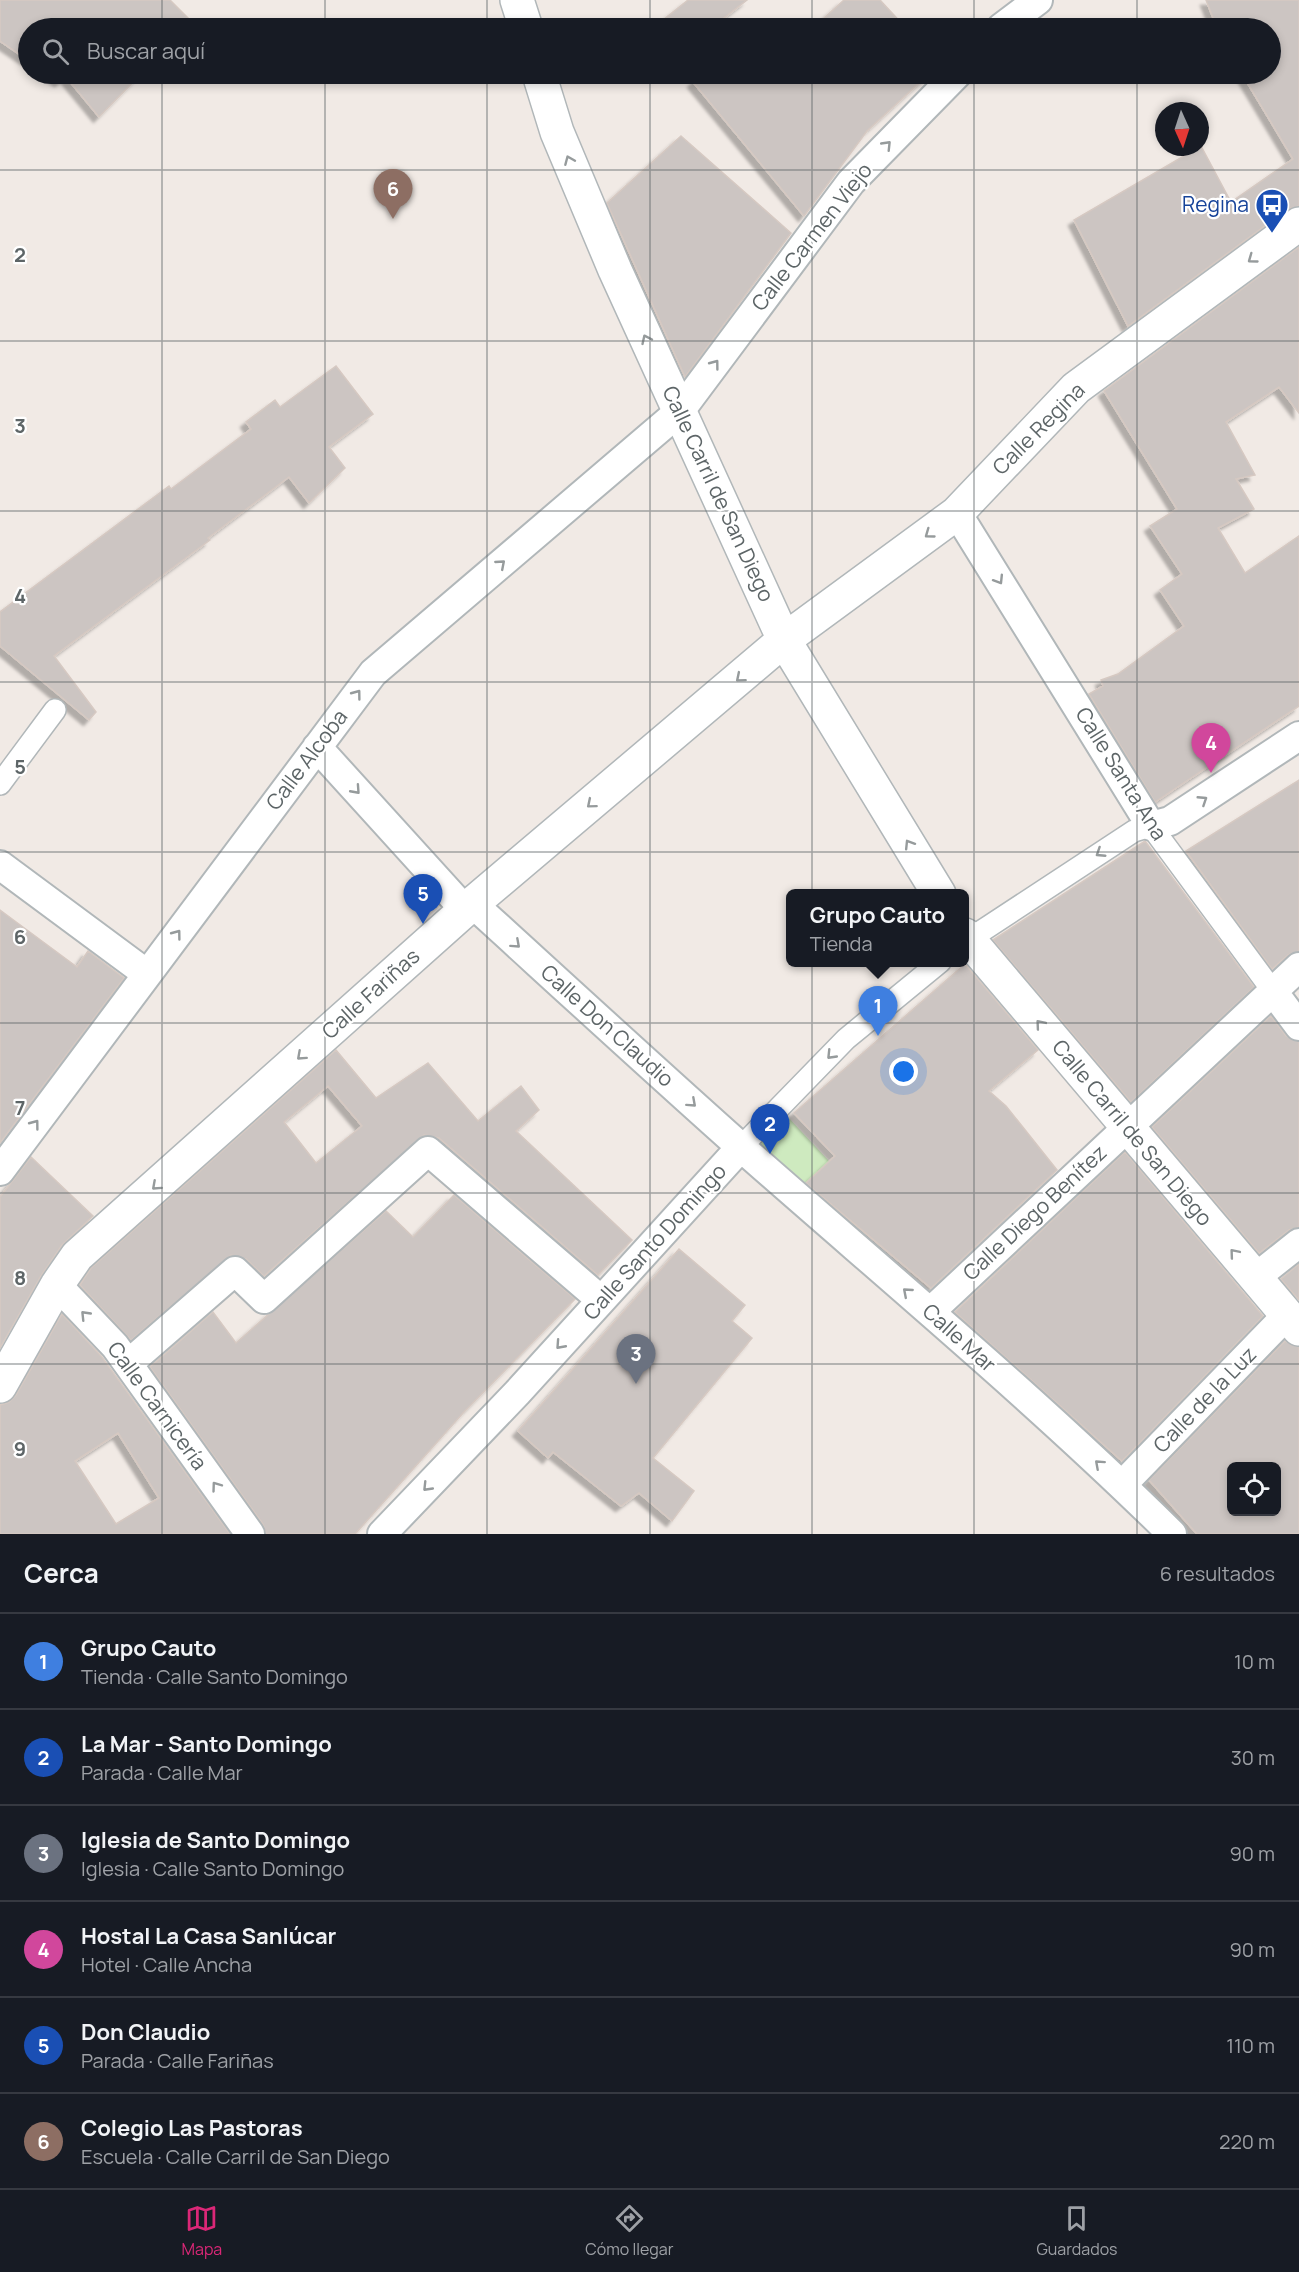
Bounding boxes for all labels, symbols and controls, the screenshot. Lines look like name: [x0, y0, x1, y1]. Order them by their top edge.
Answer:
search box: [18, 18, 1281, 84]
icon: search: [39, 35, 72, 68]
text: Buscar aquí: [87, 36, 205, 66]
north arrow: [1155, 102, 1209, 156]
one-way arrow: [879, 142, 890, 153]
one-way arrow: [564, 155, 576, 166]
street label: Calle Carmen Viejo: [745, 157, 878, 316]
pin: 6: [374, 170, 412, 219]
bus stop icon: Regina: [1254, 187, 1290, 234]
place label: Regina: [1182, 190, 1249, 218]
text: 2: [14, 241, 26, 268]
one-way arrow: [1247, 251, 1258, 262]
one-way arrow: [642, 334, 654, 345]
one-way arrow: [707, 360, 718, 371]
street label: Calle Regina: [986, 376, 1091, 481]
street label: Calle Carril de San Diego: [657, 381, 781, 606]
text: 3: [14, 412, 26, 439]
one-way arrow: [924, 526, 935, 537]
one-way arrow: [494, 560, 505, 571]
one-way arrow: [992, 574, 1004, 584]
text: 4: [14, 582, 26, 609]
one-way arrow: [736, 671, 747, 682]
one-way arrow: [349, 690, 360, 701]
street label: Calle Santa Ana: [1070, 702, 1174, 845]
street label: Calle Alcoba: [259, 703, 353, 815]
pin: 4: [1192, 724, 1230, 773]
text: 5: [14, 753, 26, 780]
one-way arrow: [349, 784, 360, 794]
one-way arrow: [1197, 795, 1207, 807]
one-way arrow: [587, 797, 598, 808]
one-way arrow: [904, 840, 916, 850]
one-way arrow: [1096, 846, 1107, 857]
pin: 5: [404, 874, 442, 924]
popup: [786, 889, 969, 967]
text: Grupo Cauto: [810, 900, 945, 930]
text: 6: [14, 923, 26, 950]
one-way arrow: [170, 930, 181, 941]
text: Tienda: [810, 930, 873, 957]
one-way arrow: [509, 936, 520, 947]
street label: Calle Fariñas: [315, 942, 425, 1045]
street label: Calle Don Claudio: [535, 958, 680, 1093]
pin: 1: [858, 986, 898, 1036]
one-way arrow: [1036, 1020, 1047, 1031]
street label: Calle Carril de San Diego: [1046, 1033, 1219, 1231]
one-way arrow: [827, 1048, 838, 1058]
one-way arrow: [297, 1049, 308, 1060]
your location: [889, 1057, 918, 1086]
text: 7: [15, 1094, 25, 1121]
one-way arrow: [685, 1096, 696, 1107]
pin: 2: [750, 1104, 790, 1154]
one-way arrow: [28, 1120, 39, 1131]
street label: Calle Diego Benítez: [956, 1138, 1112, 1286]
street label: Calle Santo Domingo: [577, 1157, 732, 1325]
one-way arrow: [152, 1179, 162, 1190]
one-way arrow: [1230, 1249, 1241, 1260]
text: 8: [14, 1264, 26, 1291]
one-way arrow: [903, 1288, 914, 1299]
street label: Calle Mar: [917, 1297, 1003, 1378]
one-way arrow: [81, 1311, 92, 1321]
pin: 3: [616, 1334, 656, 1384]
street label: Calle Carnicería: [102, 1336, 214, 1475]
one-way arrow: [556, 1339, 567, 1349]
street label: Calle de la Luz: [1147, 1340, 1262, 1458]
text: 9: [14, 1435, 26, 1462]
one-way arrow: [1095, 1460, 1106, 1471]
map controls: [1227, 1462, 1281, 1516]
button: locate: [1227, 1462, 1281, 1516]
one-way arrow: [423, 1480, 434, 1491]
one-way arrow: [212, 1482, 223, 1493]
text: Cerca: [24, 1555, 99, 1591]
text: 6 resultados: [1160, 1560, 1275, 1587]
text: Grupo Cauto: [81, 1633, 216, 1663]
text: 1: [39, 1648, 48, 1675]
text: 10 m: [1234, 1648, 1275, 1675]
text: Tienda · Calle Santo Domingo: [81, 1663, 348, 1690]
text: La Mar - Santo Domingo: [81, 1729, 332, 1759]
text: 2: [38, 1744, 49, 1771]
text: 30 m: [1231, 1744, 1275, 1771]
text: Parada · Calle Mar: [81, 1759, 243, 1786]
text: Iglesia de Santo Domingo: [81, 1825, 350, 1855]
text: 3: [38, 1840, 49, 1867]
text: 90 m: [1229, 1840, 1275, 1867]
text: Iglesia · Calle Santo Domingo: [81, 1855, 344, 1882]
text: Hostal La Casa Sanlúcar: [81, 1921, 336, 1951]
text: 4: [37, 1936, 50, 1963]
text: 90 m: [1229, 1936, 1275, 1963]
text: Hotel · Calle Ancha: [81, 1951, 252, 1978]
text: Don Claudio: [81, 2017, 210, 2047]
text: 5: [38, 2032, 49, 2059]
text: 110 m: [1226, 2032, 1275, 2059]
text: Parada · Calle Fariñas: [81, 2047, 274, 2074]
text: Colegio Las Pastoras: [81, 2113, 303, 2143]
text: 6: [37, 2128, 50, 2155]
text: 220 m: [1219, 2128, 1275, 2155]
text: Escuela · Calle Carril de San Diego: [81, 2143, 390, 2170]
tab: Mapa: [182, 2202, 222, 2260]
tab: Cómo llegar: [585, 2202, 673, 2260]
tab: Guardados: [1037, 2202, 1117, 2260]

